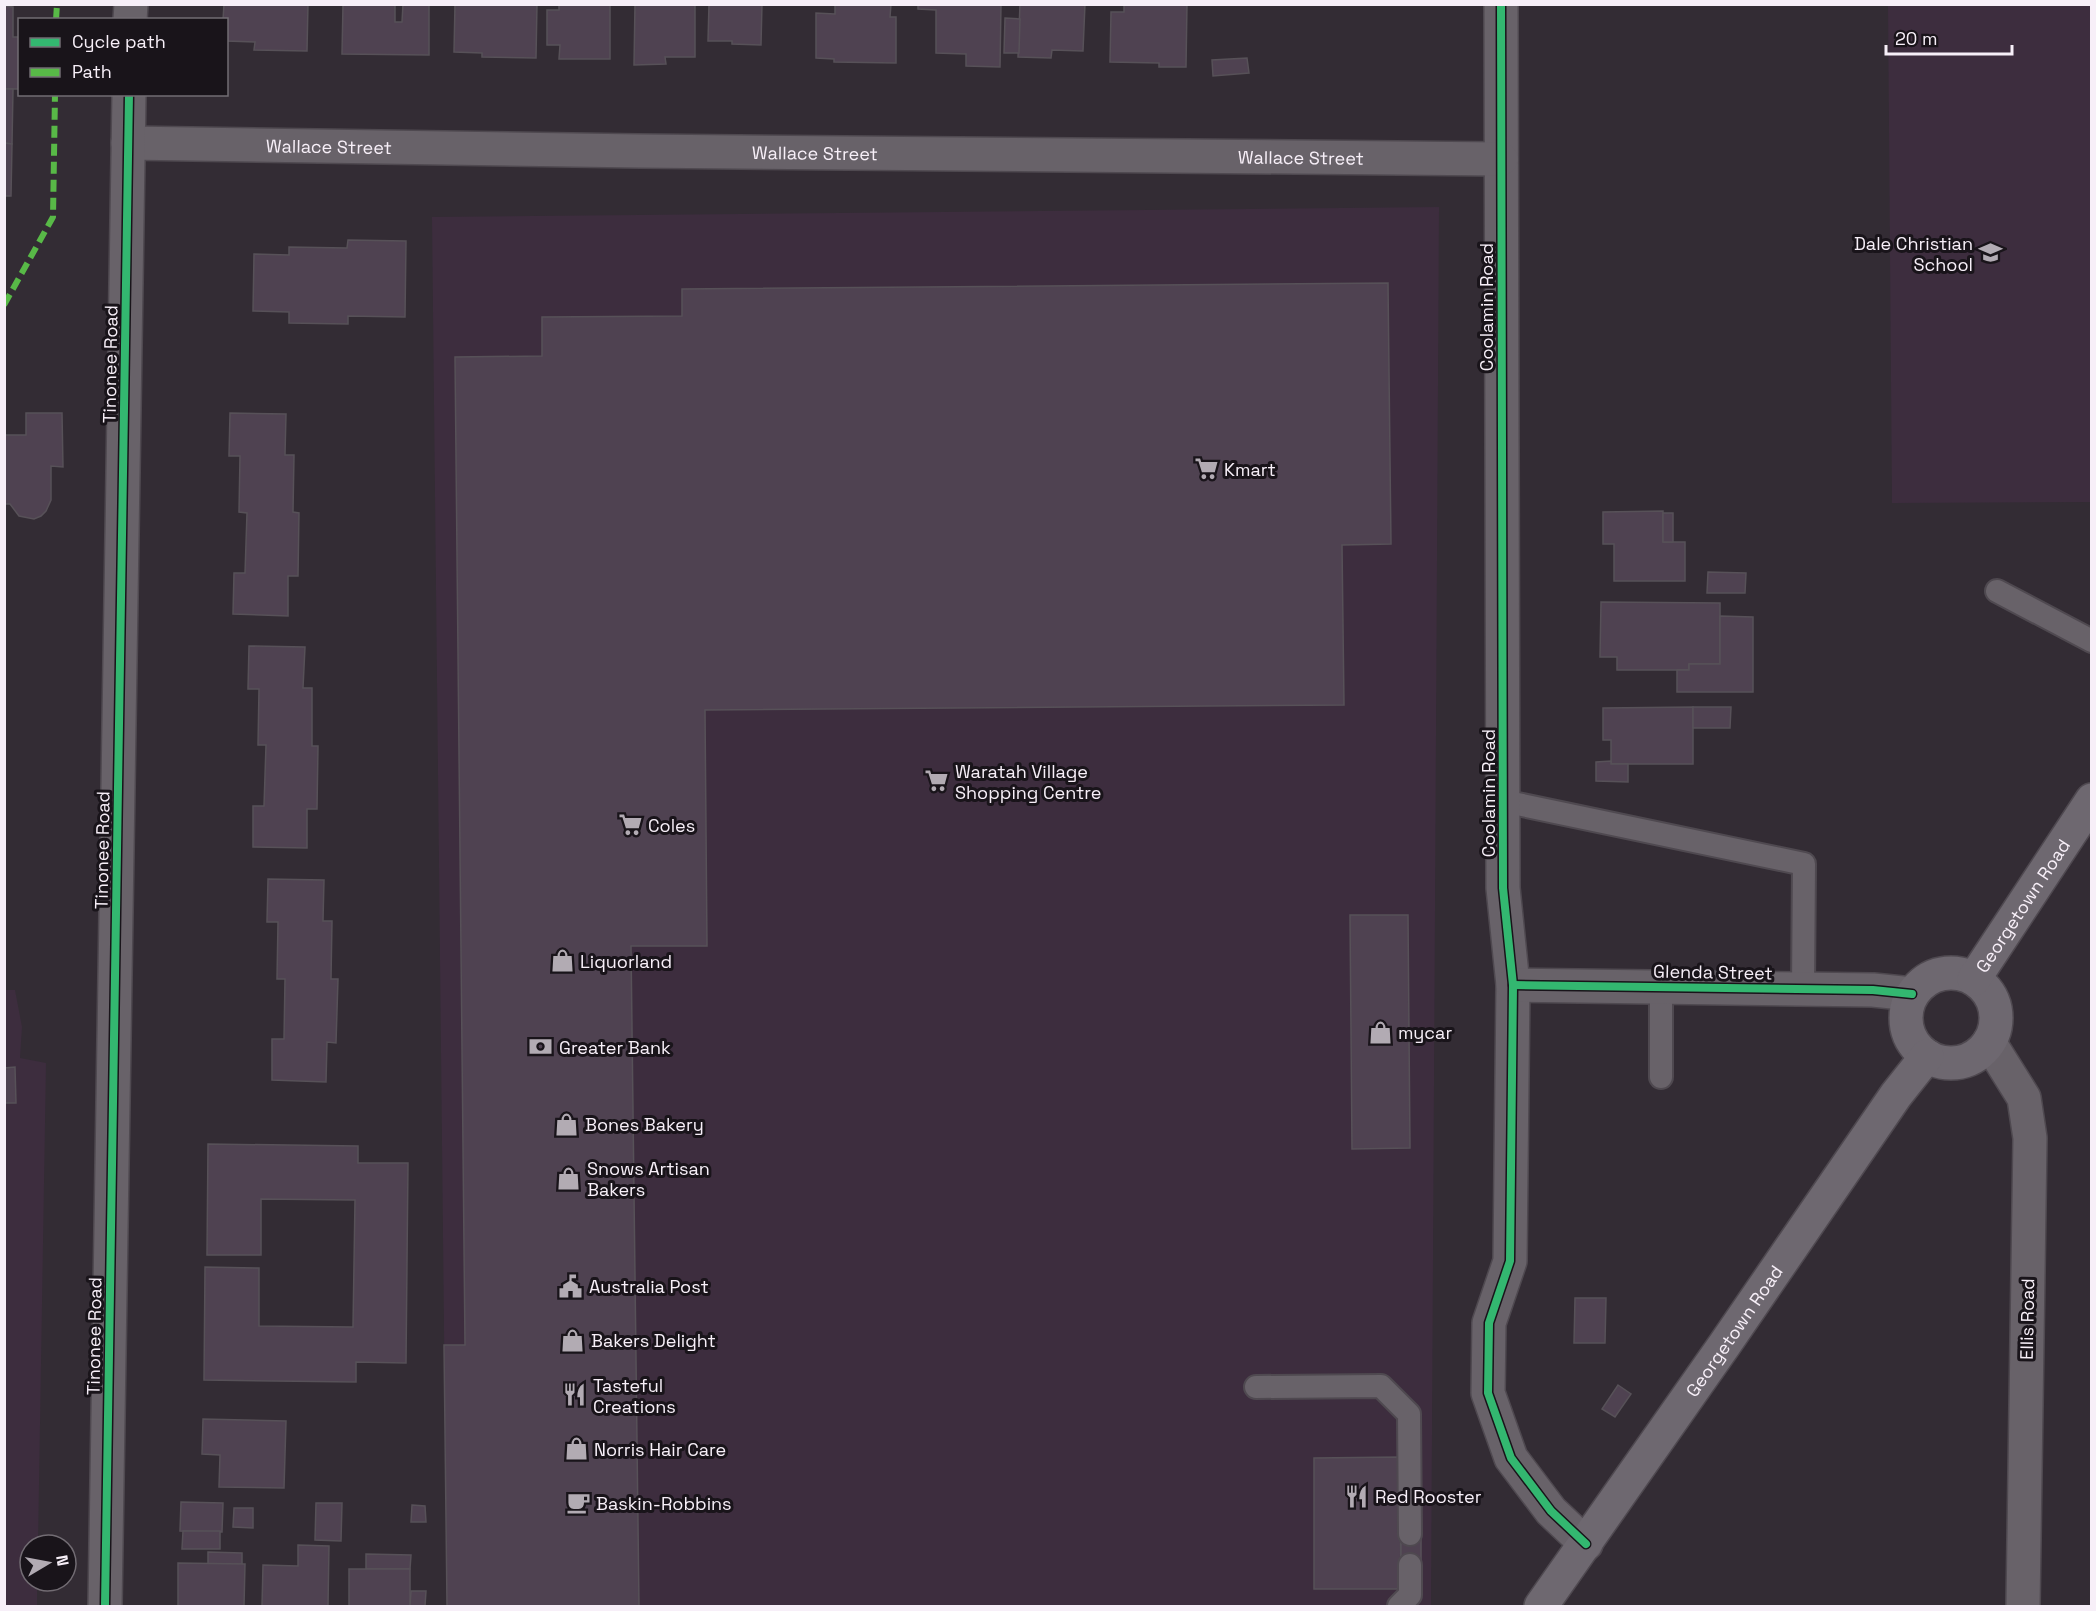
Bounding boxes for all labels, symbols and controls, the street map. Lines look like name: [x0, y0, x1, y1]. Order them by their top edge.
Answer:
legend: [18, 18, 228, 96]
scale bar: [1886, 18, 2012, 56]
text: 20 m: [1895, 27, 1938, 50]
text: Cycle path: [72, 30, 166, 53]
text: Path: [72, 60, 112, 83]
street label: Wallace Street: [266, 134, 392, 159]
street label: Wallace Street: [752, 141, 878, 165]
street label: Wallace Street: [1238, 145, 1364, 169]
place label: Dale Christian School: [1854, 232, 1973, 276]
school or university icon: Dale Christian School: [1978, 240, 2004, 266]
street label: Coolamin Road: [1475, 243, 1498, 371]
street label: Tinonee Road: [97, 305, 123, 423]
supermarket icon: Kmart: [1193, 456, 1219, 482]
place label: Kmart: [1224, 458, 1276, 481]
street label: Coolamin Road: [1477, 729, 1500, 857]
place label: Waratah Village Shopping Centre: [955, 760, 1101, 804]
supermarket icon: Waratah Village Shopping Centre: [924, 768, 950, 794]
street label: Tinonee Road: [89, 791, 115, 909]
supermarket icon: Coles: [617, 812, 643, 838]
place label: Coles: [648, 814, 695, 837]
street label: Georgetown Road: [1970, 834, 2075, 977]
shop icon: Liquorland: [549, 948, 575, 974]
place label: Liquorland: [580, 950, 672, 973]
street label: Glenda Street: [1653, 959, 1773, 985]
shop icon: mycar: [1367, 1019, 1393, 1045]
place label: mycar: [1398, 1021, 1452, 1044]
bank icon: Greater Bank: [528, 1034, 554, 1060]
place label: Greater Bank: [559, 1036, 671, 1059]
shop icon: Bones Bakery: [554, 1111, 580, 1137]
place label: Bones Bakery: [585, 1113, 704, 1136]
place label: Snows Artisan Bakers: [587, 1157, 710, 1201]
shop icon: Snows Artisan Bakers: [556, 1165, 582, 1191]
street label: Georgetown Road: [1680, 1260, 1787, 1401]
public building icon: Australia Post: [558, 1273, 584, 1299]
place label: Australia Post: [589, 1275, 709, 1298]
street label: Tinonee Road: [81, 1277, 107, 1395]
street label: Ellis Road: [2015, 1278, 2039, 1360]
shop icon: Bakers Delight: [560, 1327, 586, 1353]
place label: Bakers Delight: [591, 1329, 716, 1352]
place label: Tasteful Creations: [593, 1374, 676, 1418]
restaurant icon: Tasteful Creations: [562, 1382, 588, 1408]
shop icon: Norris Hair Care: [563, 1436, 589, 1462]
place label: Norris Hair Care: [594, 1438, 726, 1461]
restaurant icon: Red Rooster: [1344, 1483, 1370, 1509]
place label: Red Rooster: [1375, 1485, 1482, 1508]
cafe icon: Baskin-Robbins: [565, 1490, 591, 1516]
place label: Baskin-Robbins: [596, 1492, 732, 1515]
north arrow: [18, 1533, 78, 1593]
text: N: [51, 1553, 74, 1568]

